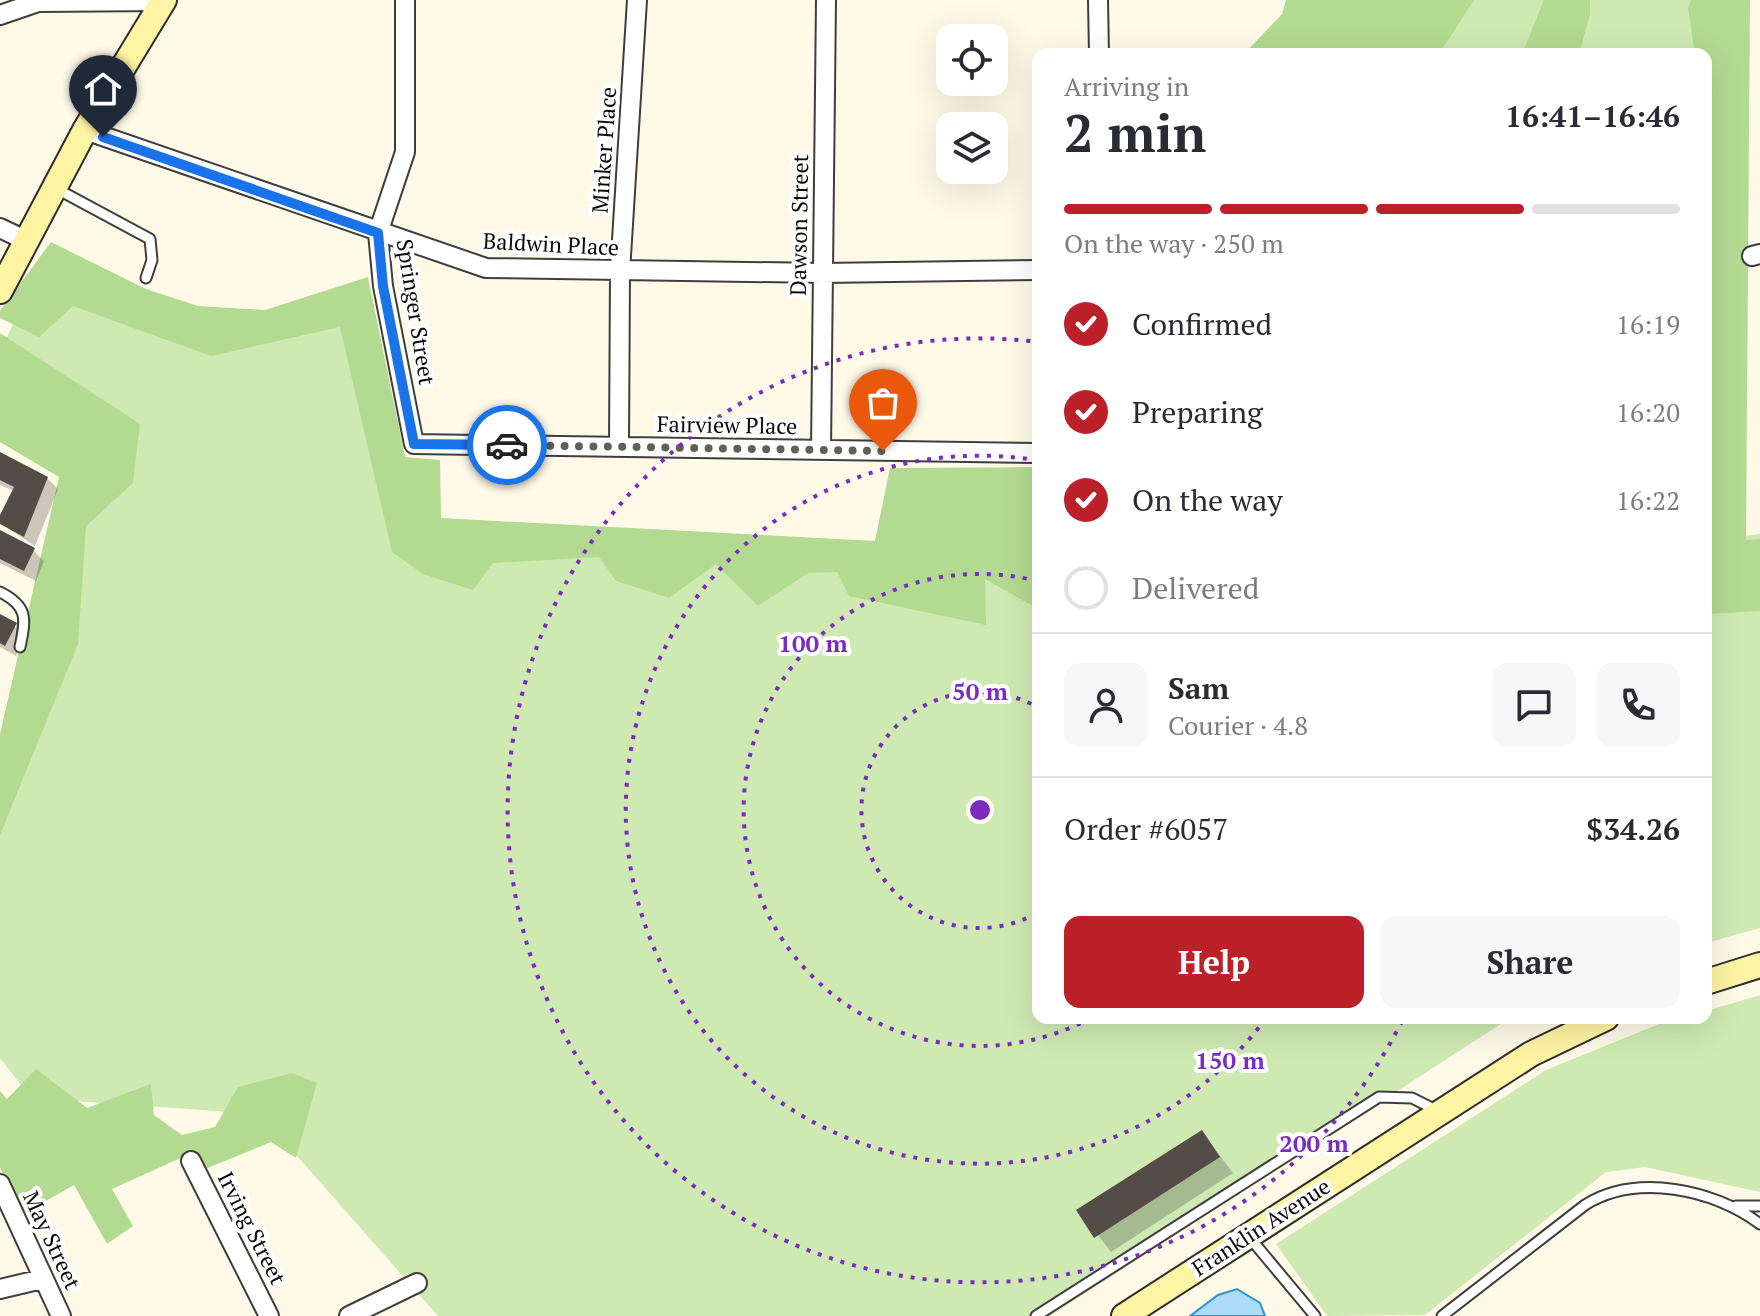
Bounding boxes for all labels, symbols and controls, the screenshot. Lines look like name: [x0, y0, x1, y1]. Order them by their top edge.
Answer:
map controls: [936, 24, 1008, 184]
button: locate: [936, 24, 1008, 96]
pin: [69, 55, 137, 137]
icon: home: [81, 67, 125, 111]
text: Arriving in: [1064, 69, 1189, 103]
street label: Minker Place: [585, 86, 622, 214]
text: 16:41–16:46: [1505, 96, 1680, 136]
text: 2 min: [1064, 98, 1206, 167]
button: layers: [936, 112, 1008, 184]
street label: Dawson Street: [783, 154, 814, 296]
street label: Baldwin Place: [482, 225, 620, 262]
text: On the way · 250 m: [1064, 226, 1284, 260]
street label: Springer Street: [391, 237, 442, 387]
icon: check: [1064, 302, 1108, 346]
text: Confirmed: [1132, 304, 1272, 344]
text: 16:19: [1616, 307, 1680, 341]
pin: [849, 369, 917, 451]
icon: bag: [861, 381, 905, 425]
icon: check: [1064, 390, 1108, 434]
text: Preparing: [1132, 392, 1263, 432]
text: 16:20: [1616, 395, 1680, 429]
courier: [467, 405, 547, 485]
street label: Fairview Place: [657, 409, 797, 440]
icon: car: [485, 423, 529, 467]
icon: check: [1064, 478, 1108, 522]
text: On the way: [1132, 480, 1283, 520]
text: 16:22: [1616, 483, 1680, 517]
text: Delivered: [1132, 568, 1259, 608]
text: 100 m: [778, 627, 848, 659]
button: person: [1064, 663, 1148, 747]
button: chat: [1492, 663, 1576, 747]
button: phone: [1596, 663, 1680, 747]
text: Sam: [1168, 668, 1229, 708]
text: 50 m: [952, 675, 1008, 707]
text: Courier · 4.8: [1168, 708, 1308, 742]
centre of rings: [966, 796, 994, 824]
text: Order #6057: [1064, 809, 1228, 849]
text: $34.26: [1586, 809, 1680, 849]
button: Help: [1064, 916, 1364, 1008]
button: Share: [1380, 916, 1680, 1008]
text: 150 m: [1195, 1044, 1265, 1076]
text: 200 m: [1279, 1127, 1349, 1159]
street label: Irving Street: [212, 1166, 293, 1289]
street label: Franklin Avenue: [1186, 1171, 1335, 1282]
street label: May Street: [17, 1186, 88, 1294]

